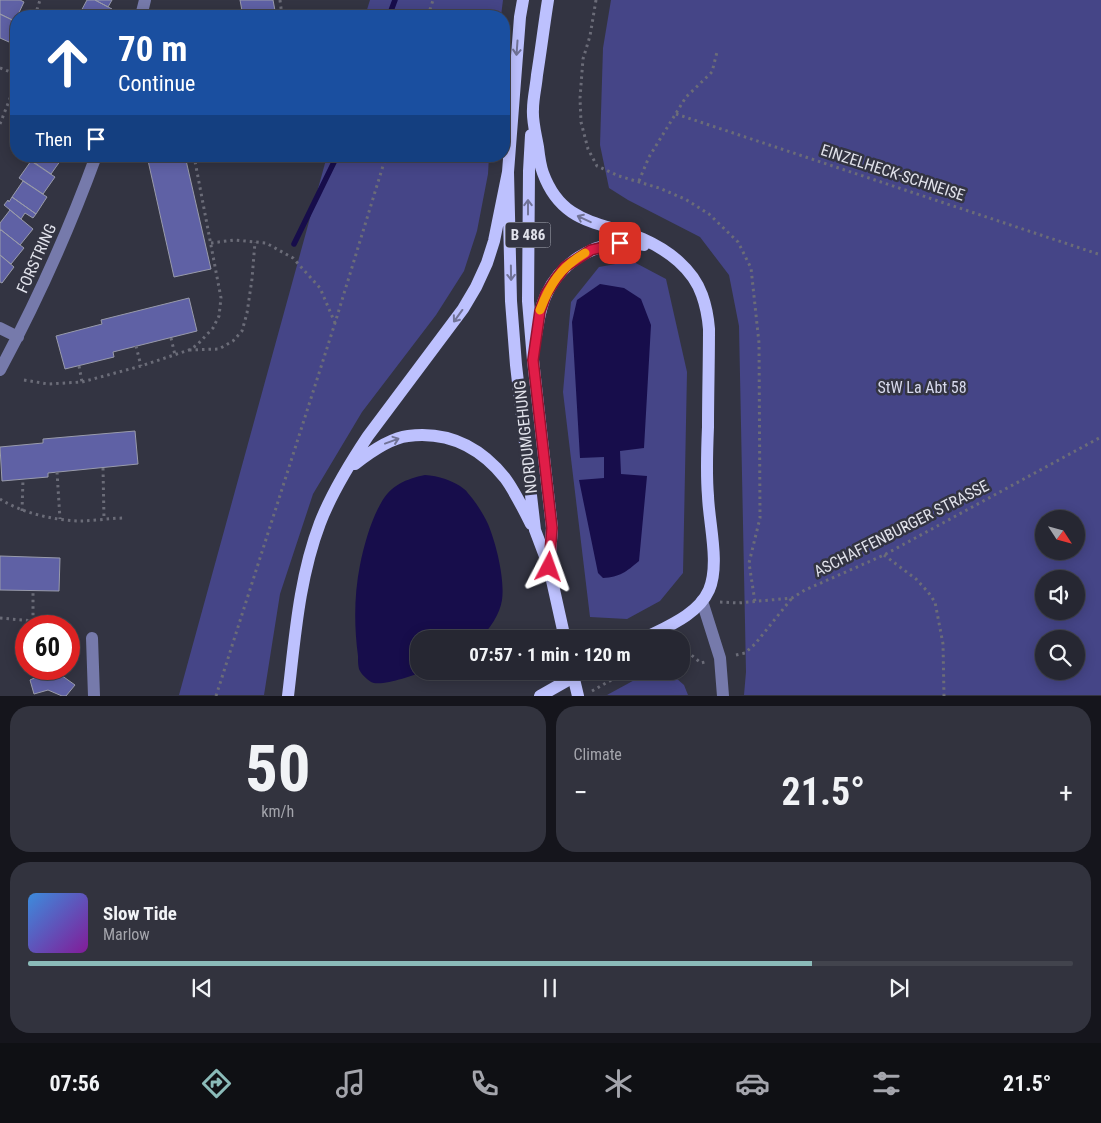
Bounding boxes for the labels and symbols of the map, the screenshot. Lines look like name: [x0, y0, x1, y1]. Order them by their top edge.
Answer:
one-way arrow: [513, 40, 522, 56]
street label: EINZELHECK-SCHNEISE: [818, 140, 967, 205]
one-way arrow: [523, 199, 533, 216]
one-way arrow: [577, 213, 592, 223]
street label: FORSTRING: [13, 220, 60, 296]
road number: B 486: [506, 222, 550, 248]
pin: [599, 222, 641, 264]
one-way arrow: [506, 265, 515, 281]
one-way arrow: [453, 308, 463, 322]
park label: StW La Abt 58: [877, 378, 967, 397]
street label: NORDUMGEHUNG: [510, 379, 541, 495]
one-way arrow: [384, 436, 399, 445]
street label: ASCHAFFENBURGER STRASSE: [811, 476, 992, 581]
north arrow: [1035, 510, 1085, 560]
position arrow: [522, 540, 574, 592]
speed limit sign: 60: [15, 615, 80, 680]

